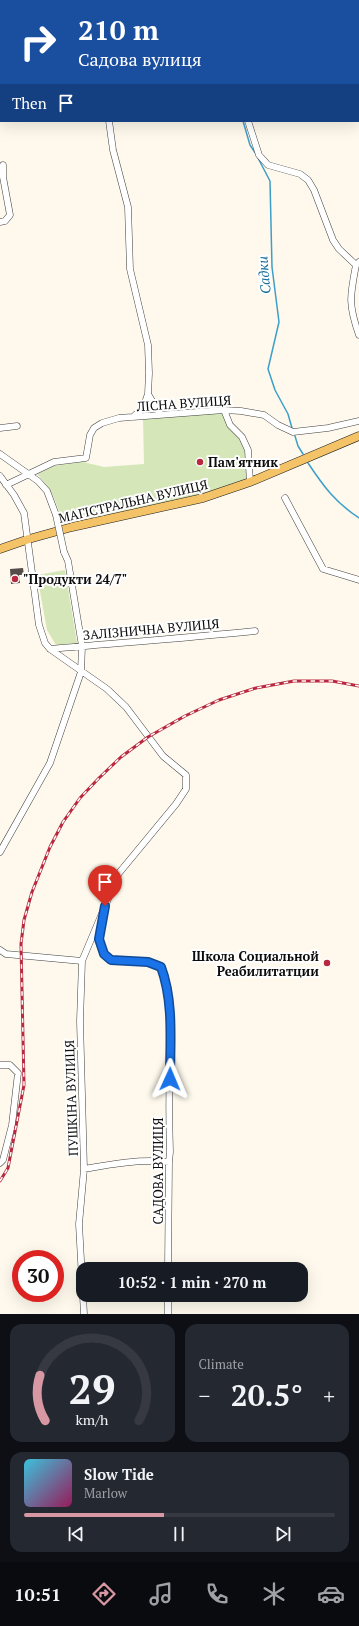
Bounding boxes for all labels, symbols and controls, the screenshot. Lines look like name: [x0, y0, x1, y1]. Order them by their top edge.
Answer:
text: 210 m: [78, 11, 159, 48]
icon: right: [12, 16, 64, 68]
text: Садова вулиця: [78, 47, 201, 71]
icon: arrive: [55, 92, 77, 114]
text: Then: [12, 93, 47, 113]
water label: Садки: [252, 255, 275, 295]
street label: ЛІСНА ВУЛИЦЯ: [135, 391, 232, 415]
place label: Пам'ятник: [208, 453, 278, 471]
marker: Пам'ятник: [195, 457, 205, 467]
street label: МАГІСТРАЛЬНА ВУЛИЦЯ: [57, 475, 209, 527]
place label: "Продукти 24/7": [23, 570, 127, 588]
marker: "Продукти 24/7": [10, 574, 20, 584]
street label: ЗАЛІЗНИЧНА ВУЛИЦЯ: [82, 614, 220, 644]
pin: [88, 865, 122, 906]
icon: arrive: [94, 871, 116, 893]
place label: Школа Социальной Реабилитатции: [192, 947, 319, 980]
marker: Школа Социальной Реабилитатции: [322, 958, 332, 968]
street label: ПУШКІНА ВУЛИЦЯ: [60, 1040, 82, 1156]
position arrow: [149, 1058, 191, 1100]
street label: САДОВА ВУЛИЦЯ: [149, 1117, 167, 1225]
speed limit sign: 30: [12, 1250, 64, 1302]
text: 10:52 · 1 min · 270 m: [118, 1272, 266, 1292]
text: Climate: [199, 1355, 244, 1373]
text: 29: [69, 1361, 116, 1416]
text: 20.5°: [231, 1375, 303, 1415]
text: −: [199, 1381, 210, 1410]
text: +: [323, 1381, 335, 1410]
text: km/h: [76, 1410, 109, 1429]
text: Slow Tide: [84, 1464, 154, 1484]
text: Marlow: [84, 1484, 127, 1502]
icon: previous: [65, 1523, 87, 1545]
icon: pause: [168, 1523, 190, 1545]
icon: next: [272, 1523, 294, 1545]
icon: directions: [90, 1580, 118, 1608]
icon: music: [147, 1580, 175, 1608]
icon: phone: [203, 1580, 231, 1608]
icon: climate: [260, 1580, 288, 1608]
icon: car: [317, 1580, 345, 1608]
text: 10:51: [14, 1582, 61, 1606]

